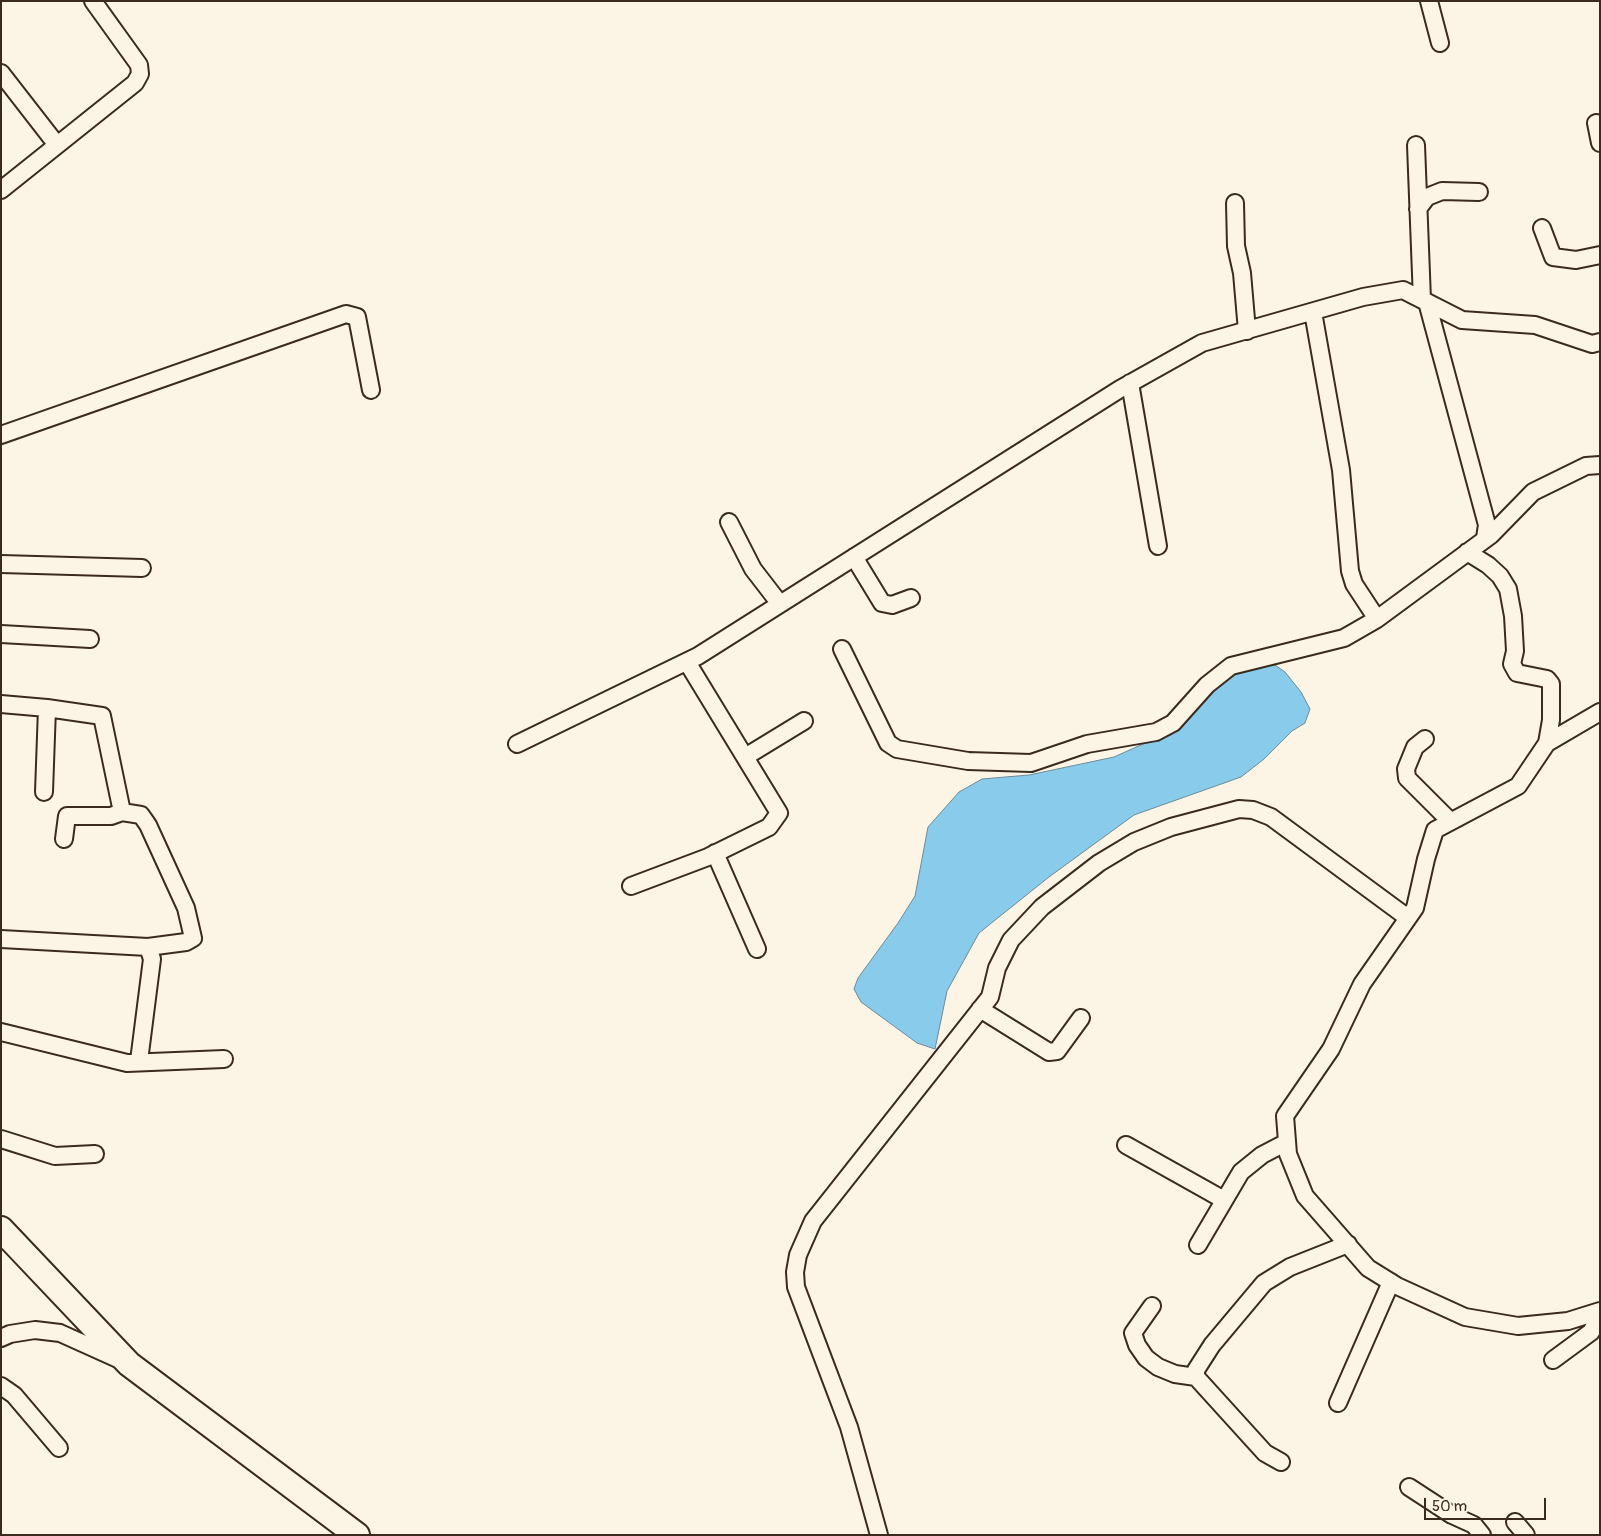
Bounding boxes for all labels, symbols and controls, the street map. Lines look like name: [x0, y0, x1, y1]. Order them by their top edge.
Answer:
scale bar: [1426, 1488, 1548, 1520]
text: 50 m: [1432, 1497, 1467, 1516]

